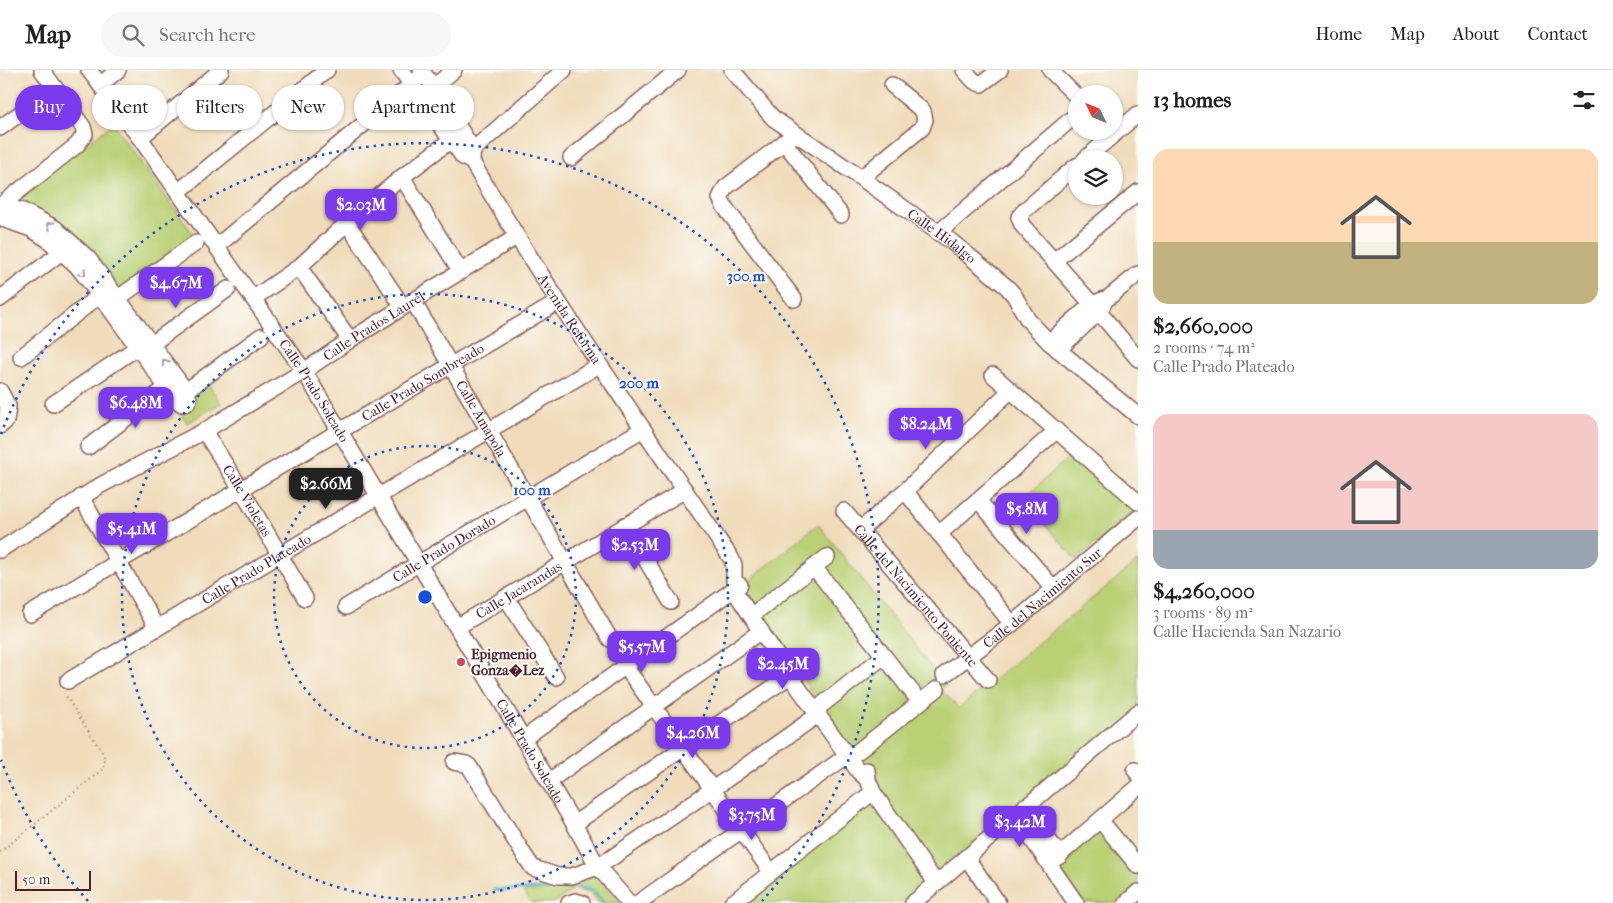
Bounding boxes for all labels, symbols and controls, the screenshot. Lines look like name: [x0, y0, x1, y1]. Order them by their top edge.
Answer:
search box: [101, 12, 451, 57]
text: Map: [25, 21, 71, 49]
icon: search: [119, 21, 147, 49]
text: Search here: [159, 24, 255, 46]
text: Home: [1315, 24, 1362, 45]
text: Map: [1390, 24, 1425, 45]
text: About: [1453, 24, 1499, 45]
text: Contact: [1527, 24, 1588, 45]
chip: Buy: [15, 85, 82, 130]
chip: Rent: [92, 85, 167, 130]
chip: Filters: [177, 85, 262, 130]
chip: New: [272, 85, 344, 130]
chip: Apartment: [354, 85, 474, 130]
north arrow: [1068, 85, 1122, 140]
map controls: [1068, 85, 1123, 205]
icon: filters: [1570, 86, 1598, 114]
text: 13 homes: [1153, 88, 1231, 112]
button: layers: [1068, 150, 1123, 205]
icon: home: [1331, 182, 1421, 272]
pin: $2.03M: [320, 189, 402, 231]
text: $2.03M: [336, 195, 386, 214]
street label: Calle Hidalgo: [904, 205, 979, 267]
one-way arrow: [46, 222, 55, 231]
pin: $4.67M: [135, 266, 217, 309]
one-way arrow: [77, 267, 86, 276]
text: 300 m: [727, 267, 766, 285]
street label: Avenida Reforma: [533, 270, 605, 368]
text: $4.67M: [150, 273, 202, 292]
street label: Calle Prados Laurel: [320, 288, 428, 365]
text: $2,660,000: [1153, 314, 1253, 338]
street label: Calle Prado Soleado: [275, 336, 352, 445]
text: 2 rooms · 74 m²: [1153, 338, 1255, 357]
street label: Calle Prado Sombreado: [359, 340, 487, 425]
text: Calle Prado Plateado: [1153, 357, 1295, 376]
one-way arrow: [162, 358, 172, 367]
text: 200 m: [619, 374, 659, 392]
street label: Calle Amapola: [452, 377, 510, 461]
pin: $6.48M: [95, 386, 177, 429]
text: $6.48M: [109, 393, 163, 412]
pin: $8.24M: [885, 408, 967, 450]
text: $8.24M: [900, 414, 952, 433]
icon: home: [1331, 447, 1421, 537]
street label: Calle Violetas: [219, 462, 275, 540]
pin: $2.66M: [285, 468, 367, 510]
text: $2.66M: [300, 474, 352, 493]
text: 100 m: [513, 481, 551, 499]
pin: $5.8M: [992, 492, 1062, 535]
text: $5.8M: [1006, 499, 1048, 518]
street label: Calle Prado Dorado: [389, 511, 499, 586]
pin: $5.41M: [91, 512, 173, 555]
text: $5.41M: [108, 519, 157, 538]
street label: Calle del Nacimiento Poniente: [850, 521, 981, 671]
pin: $2.53M: [594, 528, 676, 571]
street label: Calle Prado Plateado: [199, 530, 314, 608]
text: $2.53M: [611, 535, 659, 554]
street label: Calle del Nacimiento Sur: [980, 544, 1105, 652]
street label: Calle Jacarandas: [473, 558, 565, 623]
text: $4,260,000: [1153, 579, 1255, 603]
centre of rings: [416, 588, 434, 606]
text: 3 rooms · 89 m²: [1153, 603, 1253, 622]
text: Calle Hacienda San Nazario: [1153, 622, 1341, 641]
pin: $5.57M: [601, 630, 683, 673]
text: $5.57M: [618, 637, 666, 656]
place label: Epigmenio Gonza�Lez: [471, 646, 545, 679]
pin: $2.45M: [742, 648, 824, 690]
text: $2.45M: [757, 654, 809, 673]
marker: Epigmenio Gonza�Lez: [455, 656, 467, 668]
street label: Calle Prado Soleado: [492, 696, 567, 806]
pin: $4.26M: [652, 716, 734, 759]
text: $4.26M: [666, 723, 720, 742]
pin: $3.75M: [711, 798, 793, 841]
text: $3.75M: [729, 805, 775, 824]
pin: $3.42M: [979, 806, 1061, 848]
text: $3.42M: [994, 812, 1046, 831]
scale bar: [15, 868, 91, 891]
text: 50 m: [22, 871, 50, 888]

